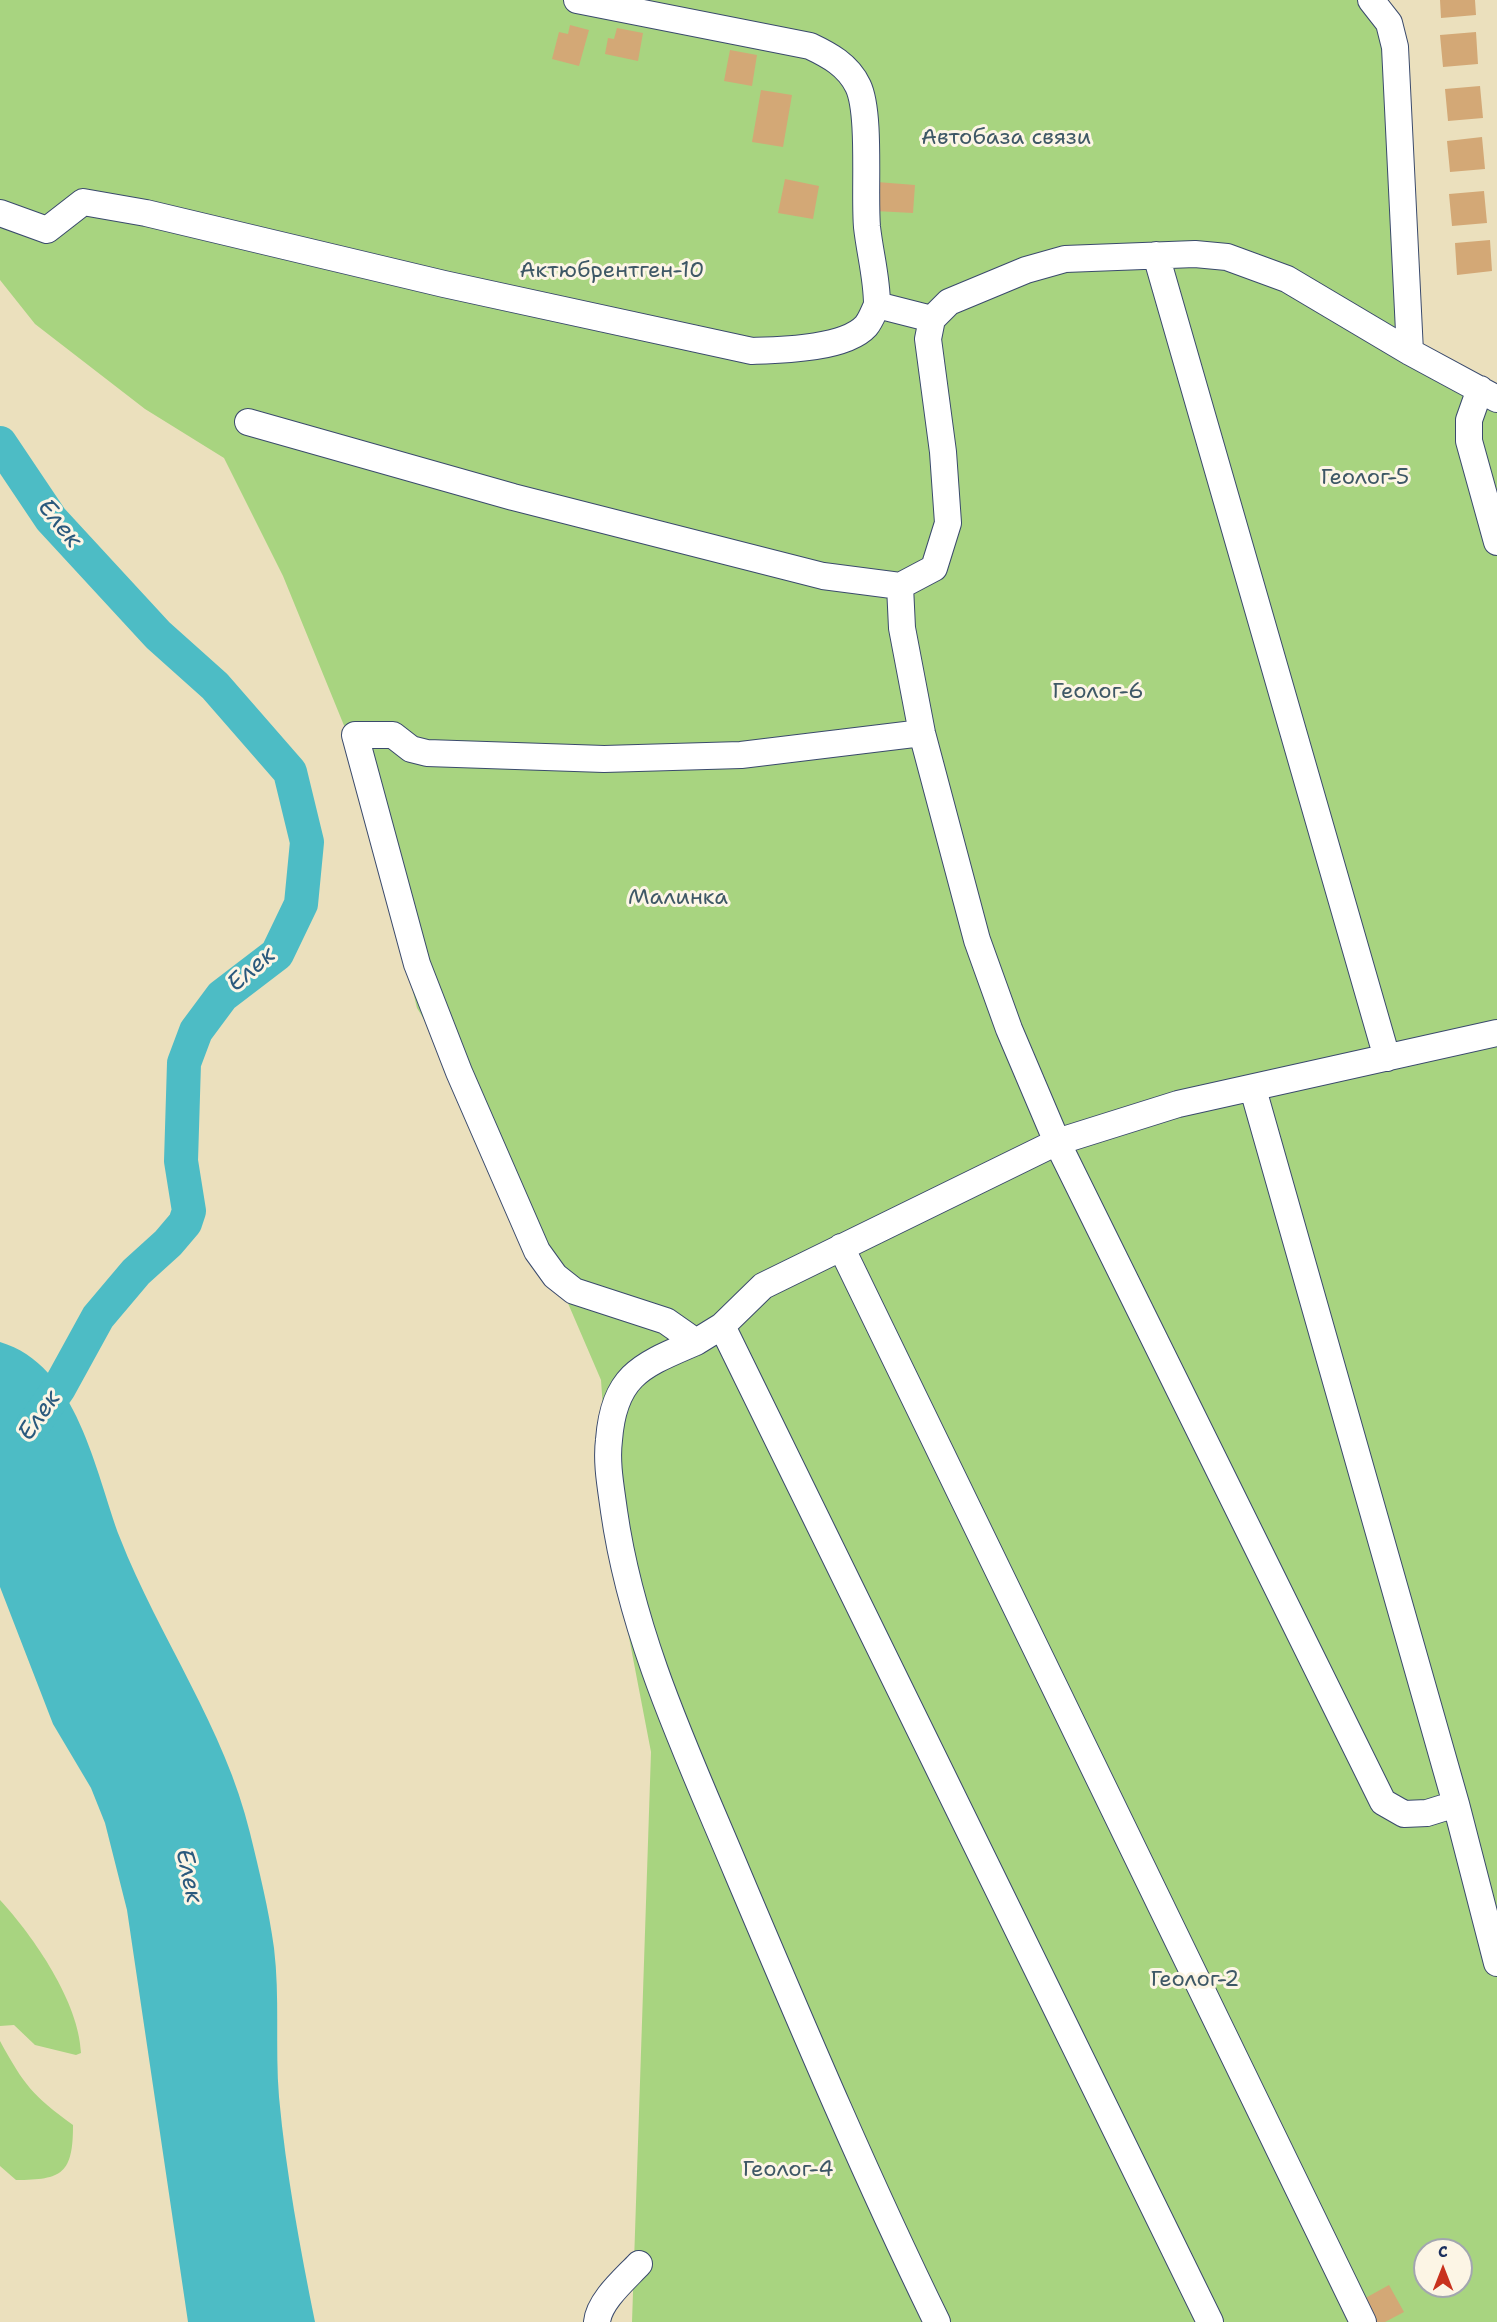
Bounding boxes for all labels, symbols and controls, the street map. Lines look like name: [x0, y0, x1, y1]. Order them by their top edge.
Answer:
park label: Автобаза связи: [921, 125, 1091, 151]
park label: Актюбрентген-10: [520, 258, 704, 284]
park label: Геолог-5: [1321, 465, 1409, 491]
water label: Елек: [31, 494, 87, 554]
park label: Геолог-6: [1052, 679, 1144, 705]
park label: Малинка: [628, 885, 728, 911]
water label: Елек: [222, 941, 282, 999]
water label: Елек: [13, 1385, 67, 1447]
water label: Елек: [168, 1846, 208, 1906]
park label: Геолог-2: [1151, 1967, 1239, 1993]
park label: Геолог-4: [742, 2157, 834, 2183]
north arrow: [1413, 2238, 1473, 2298]
text: С: [1438, 2241, 1448, 2262]

